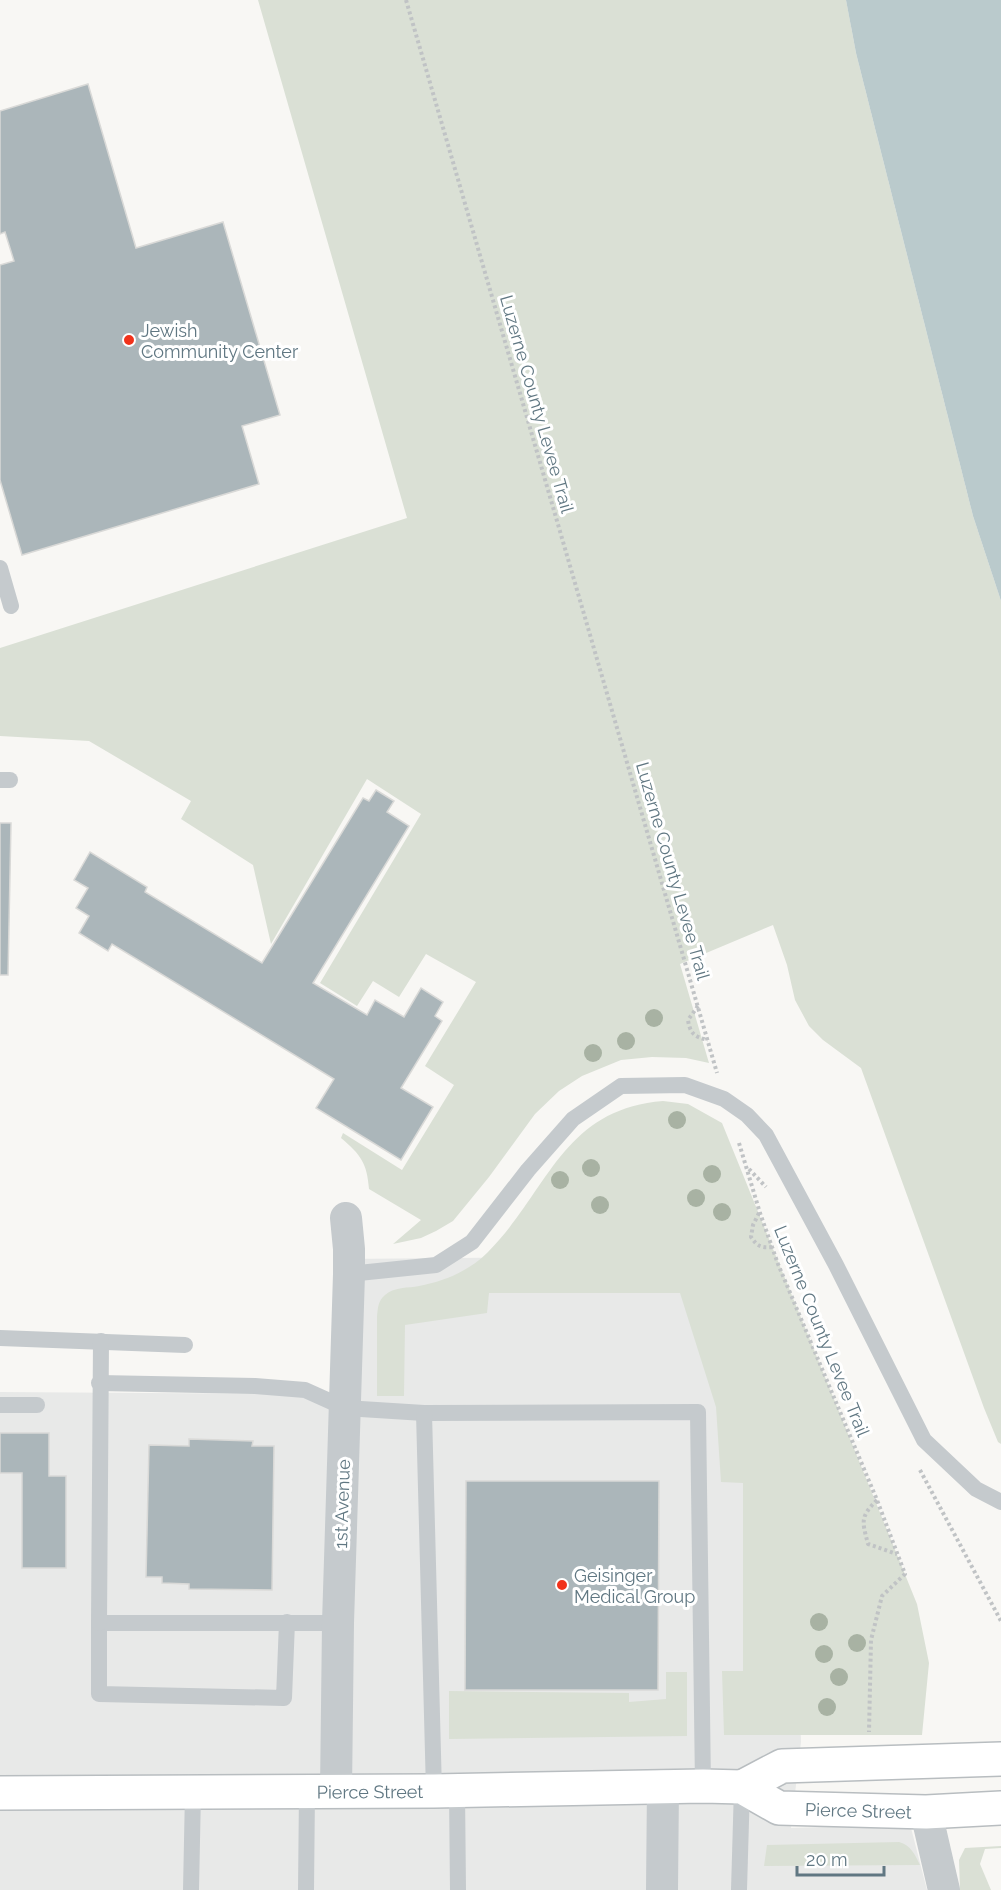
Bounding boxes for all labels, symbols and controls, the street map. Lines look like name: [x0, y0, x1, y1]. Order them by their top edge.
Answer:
street label: Luzerne County Levee Trail: [496, 293, 578, 515]
place label: Jewish Community Center: [141, 320, 299, 362]
marker: Jewish Community Center: [122, 333, 136, 347]
street label: Luzerne County Levee Trail: [632, 760, 714, 982]
street label: Luzerne County Levee Trail: [770, 1222, 874, 1440]
street label: 1st Avenue: [330, 1458, 354, 1549]
place label: Geisinger Medical Group: [574, 1565, 695, 1607]
marker: Geisinger Medical Group: [555, 1578, 569, 1592]
street label: Pierce Street: [317, 1781, 423, 1802]
street label: Pierce Street: [805, 1798, 912, 1822]
scale bar: [797, 1839, 884, 1877]
text: 20 m: [806, 1849, 848, 1870]

